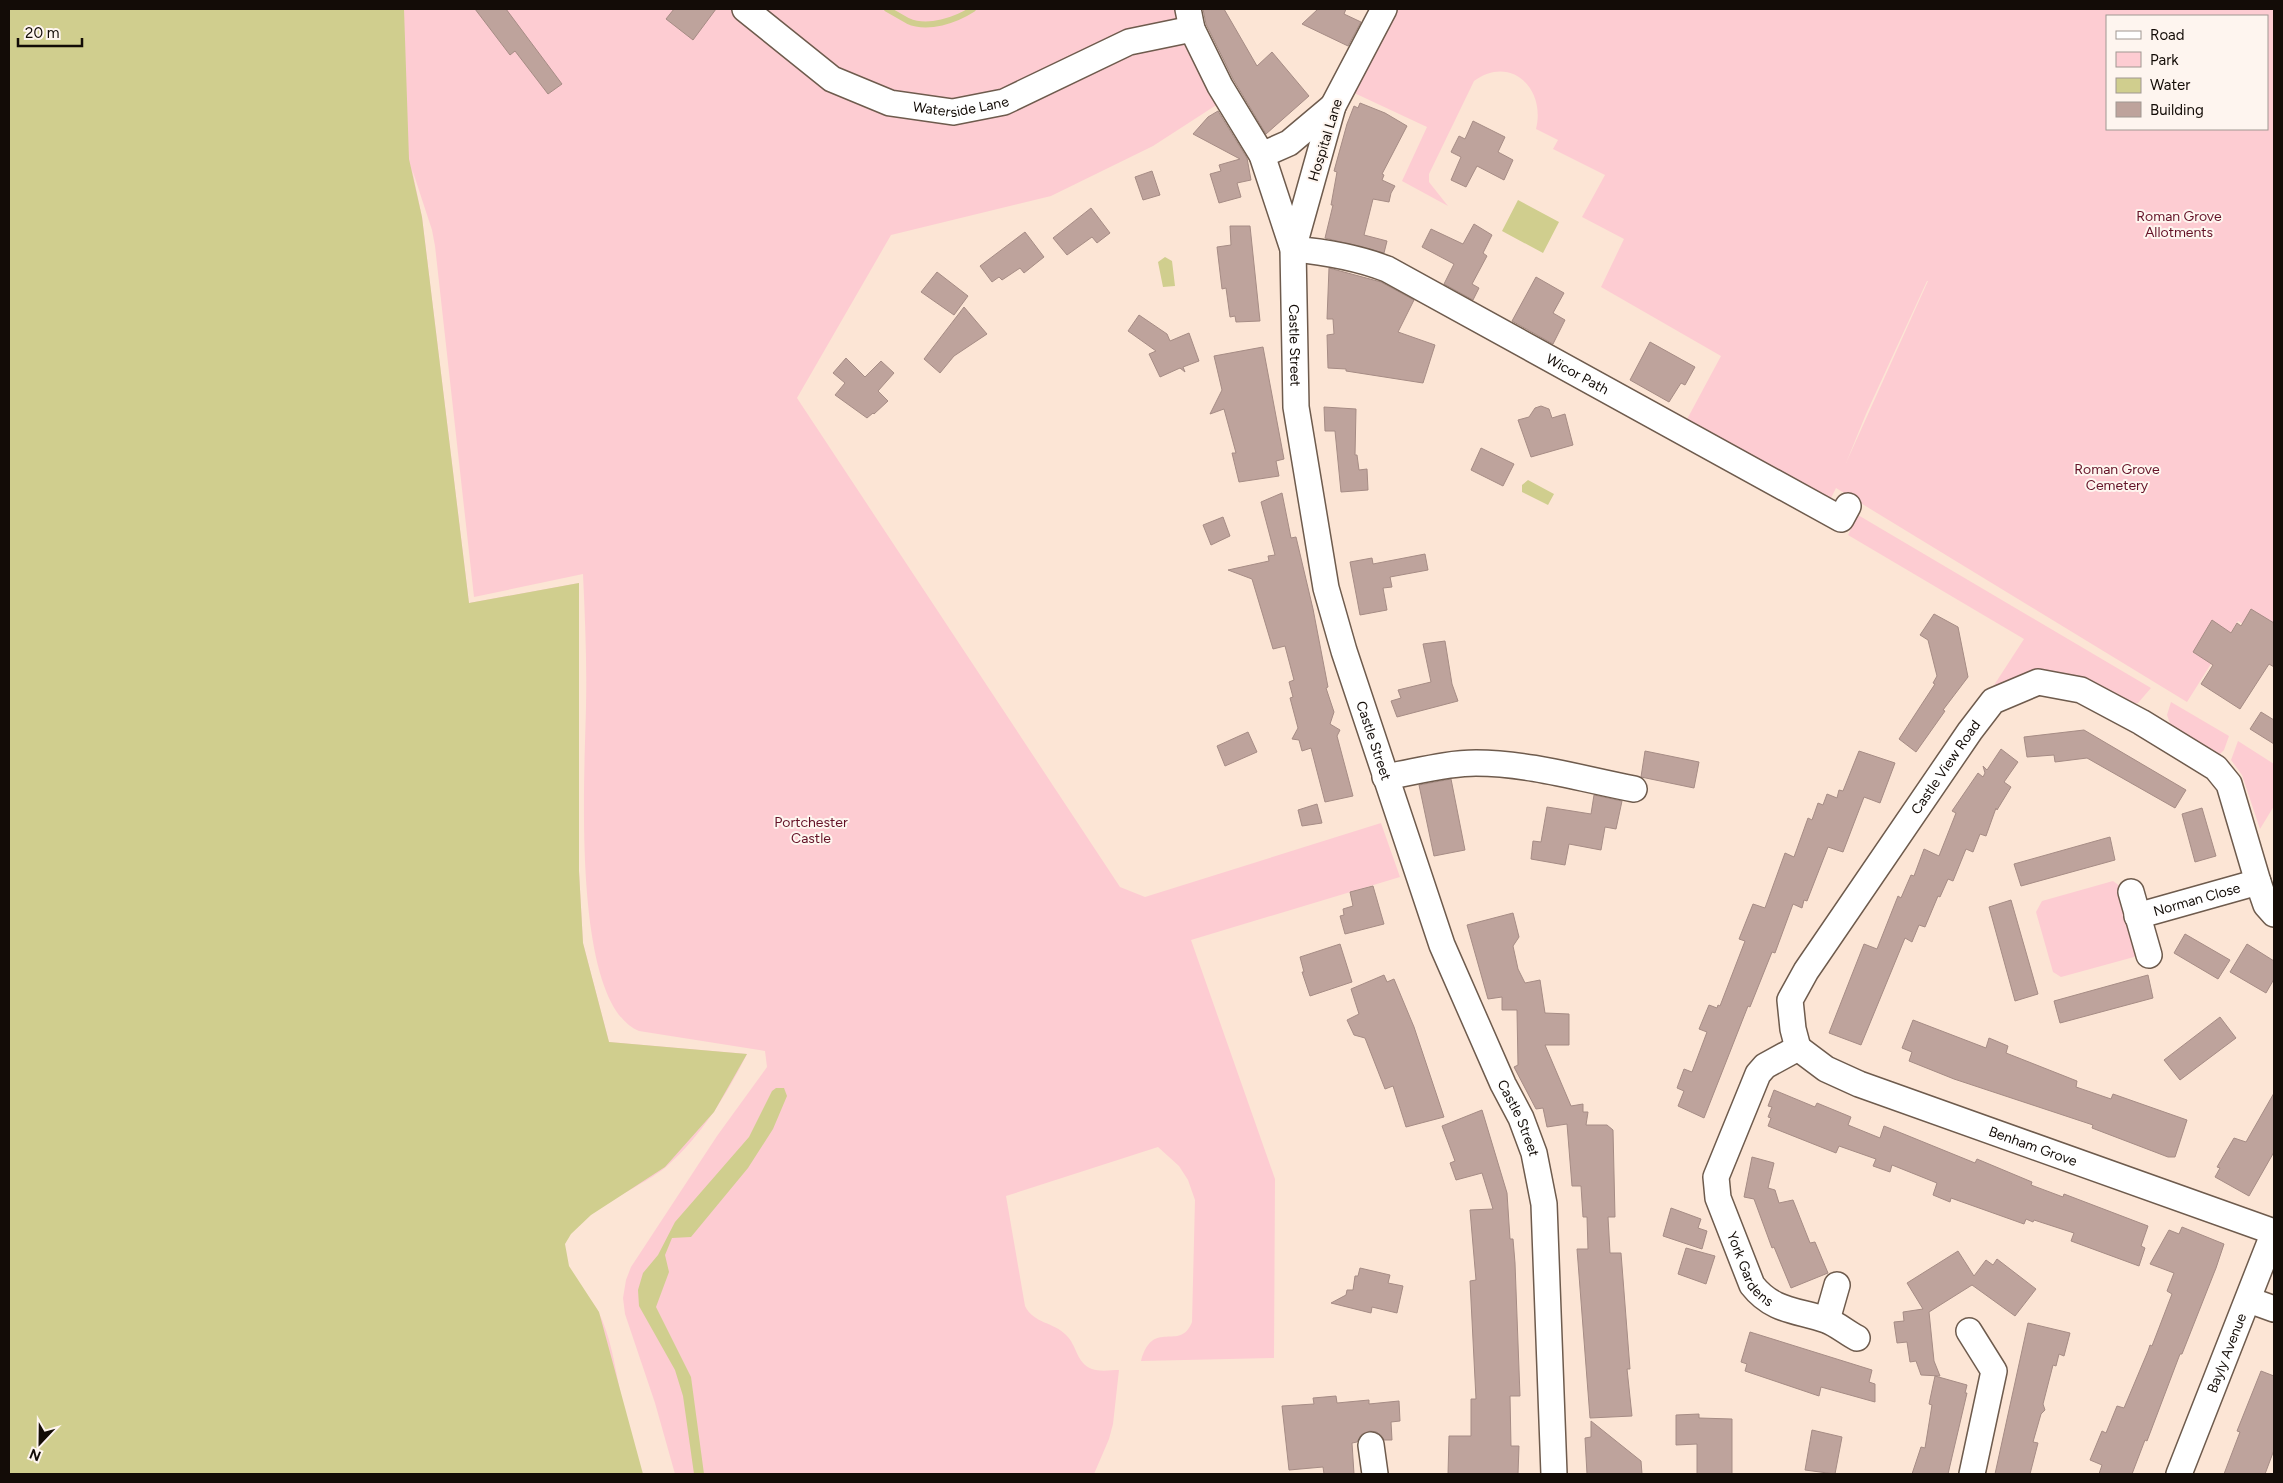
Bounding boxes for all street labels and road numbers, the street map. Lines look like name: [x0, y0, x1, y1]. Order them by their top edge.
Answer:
street label: Waterside Lane: [912, 93, 1012, 121]
street label: Hospital Lane: [1305, 96, 1346, 184]
street label: Castle Street: [1285, 304, 1304, 387]
street label: Wicor Path: [1543, 350, 1612, 398]
street label: Castle Street: [1352, 699, 1394, 782]
street label: Castle View Road: [1908, 717, 1984, 818]
street label: Norman Close: [2151, 879, 2243, 920]
street label: Castle Street: [1493, 1077, 1542, 1158]
street label: Benham Grove: [1986, 1123, 2080, 1170]
street label: York Gardens: [1723, 1229, 1776, 1310]
street label: Bayly Avenue: [2204, 1311, 2250, 1396]

